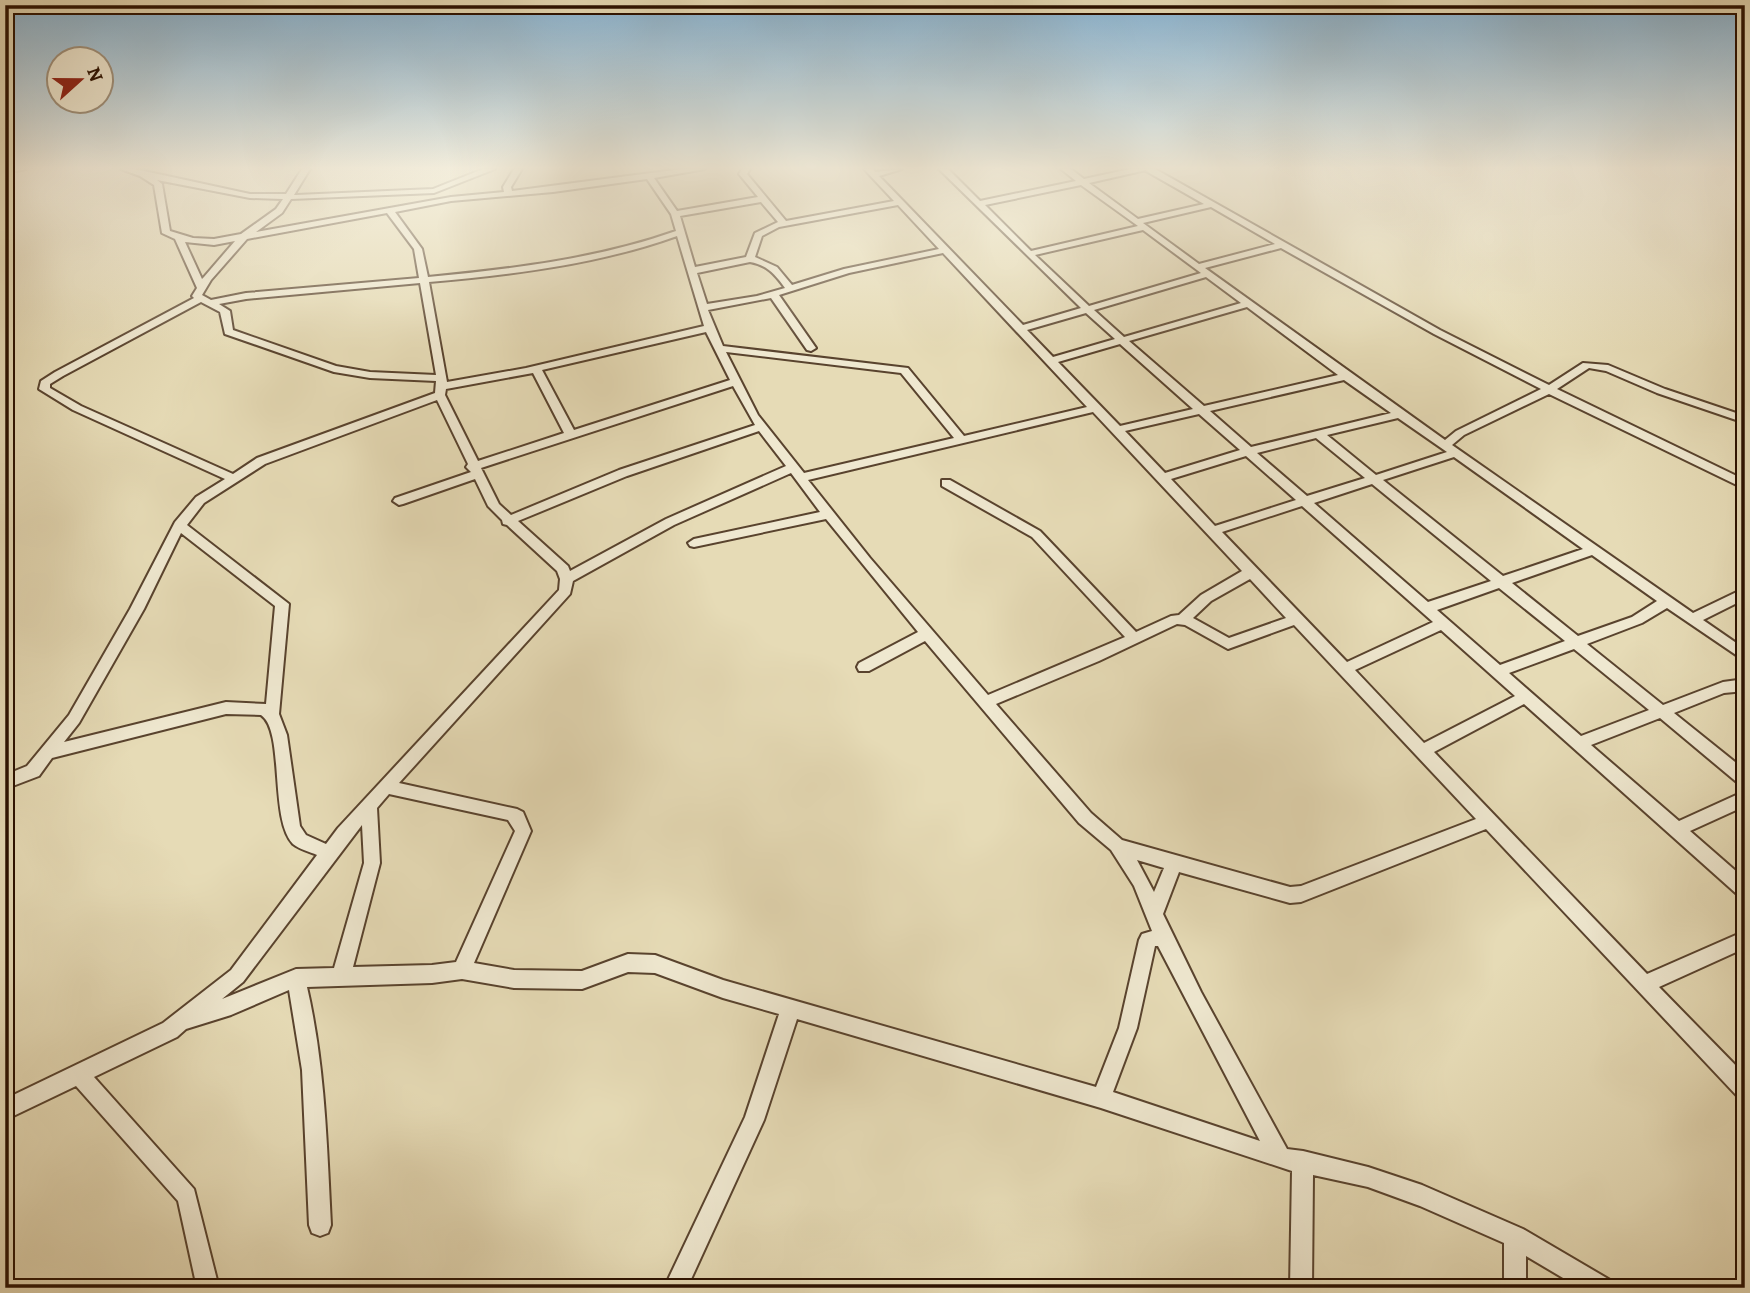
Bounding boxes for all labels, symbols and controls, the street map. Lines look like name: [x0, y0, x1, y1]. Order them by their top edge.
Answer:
north arrow: [46, 46, 116, 116]
text: N: [80, 63, 110, 86]

